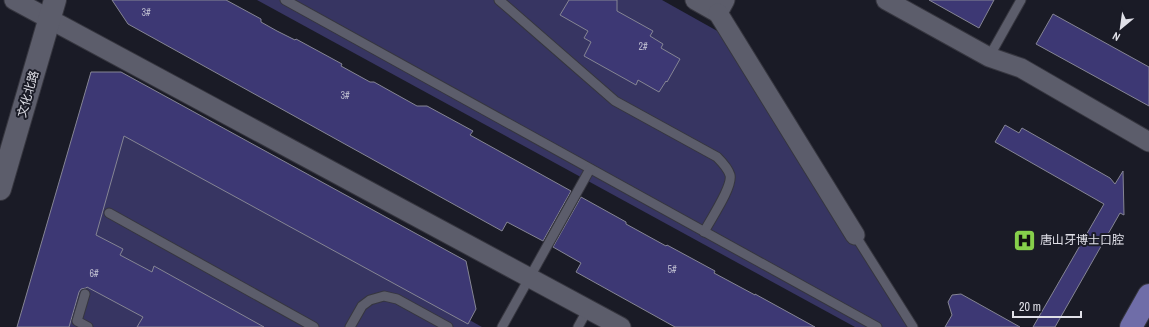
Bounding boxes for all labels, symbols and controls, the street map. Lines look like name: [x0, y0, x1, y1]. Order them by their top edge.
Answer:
house number: 3#: [141, 6, 151, 19]
north arrow: [1101, 8, 1141, 48]
text: N: [1110, 29, 1122, 44]
house number: 2#: [638, 40, 648, 53]
street label: 文化北路: [14, 69, 42, 119]
house number: 3#: [340, 89, 350, 102]
hospital icon: 唐山牙博士口腔: [1011, 227, 1037, 253]
place label: 唐山牙博士口腔: [1040, 232, 1124, 248]
house number: 5#: [667, 263, 677, 276]
house number: 6#: [89, 267, 99, 280]
scale bar: [1013, 293, 1081, 319]
text: 20 m: [1019, 299, 1041, 315]

